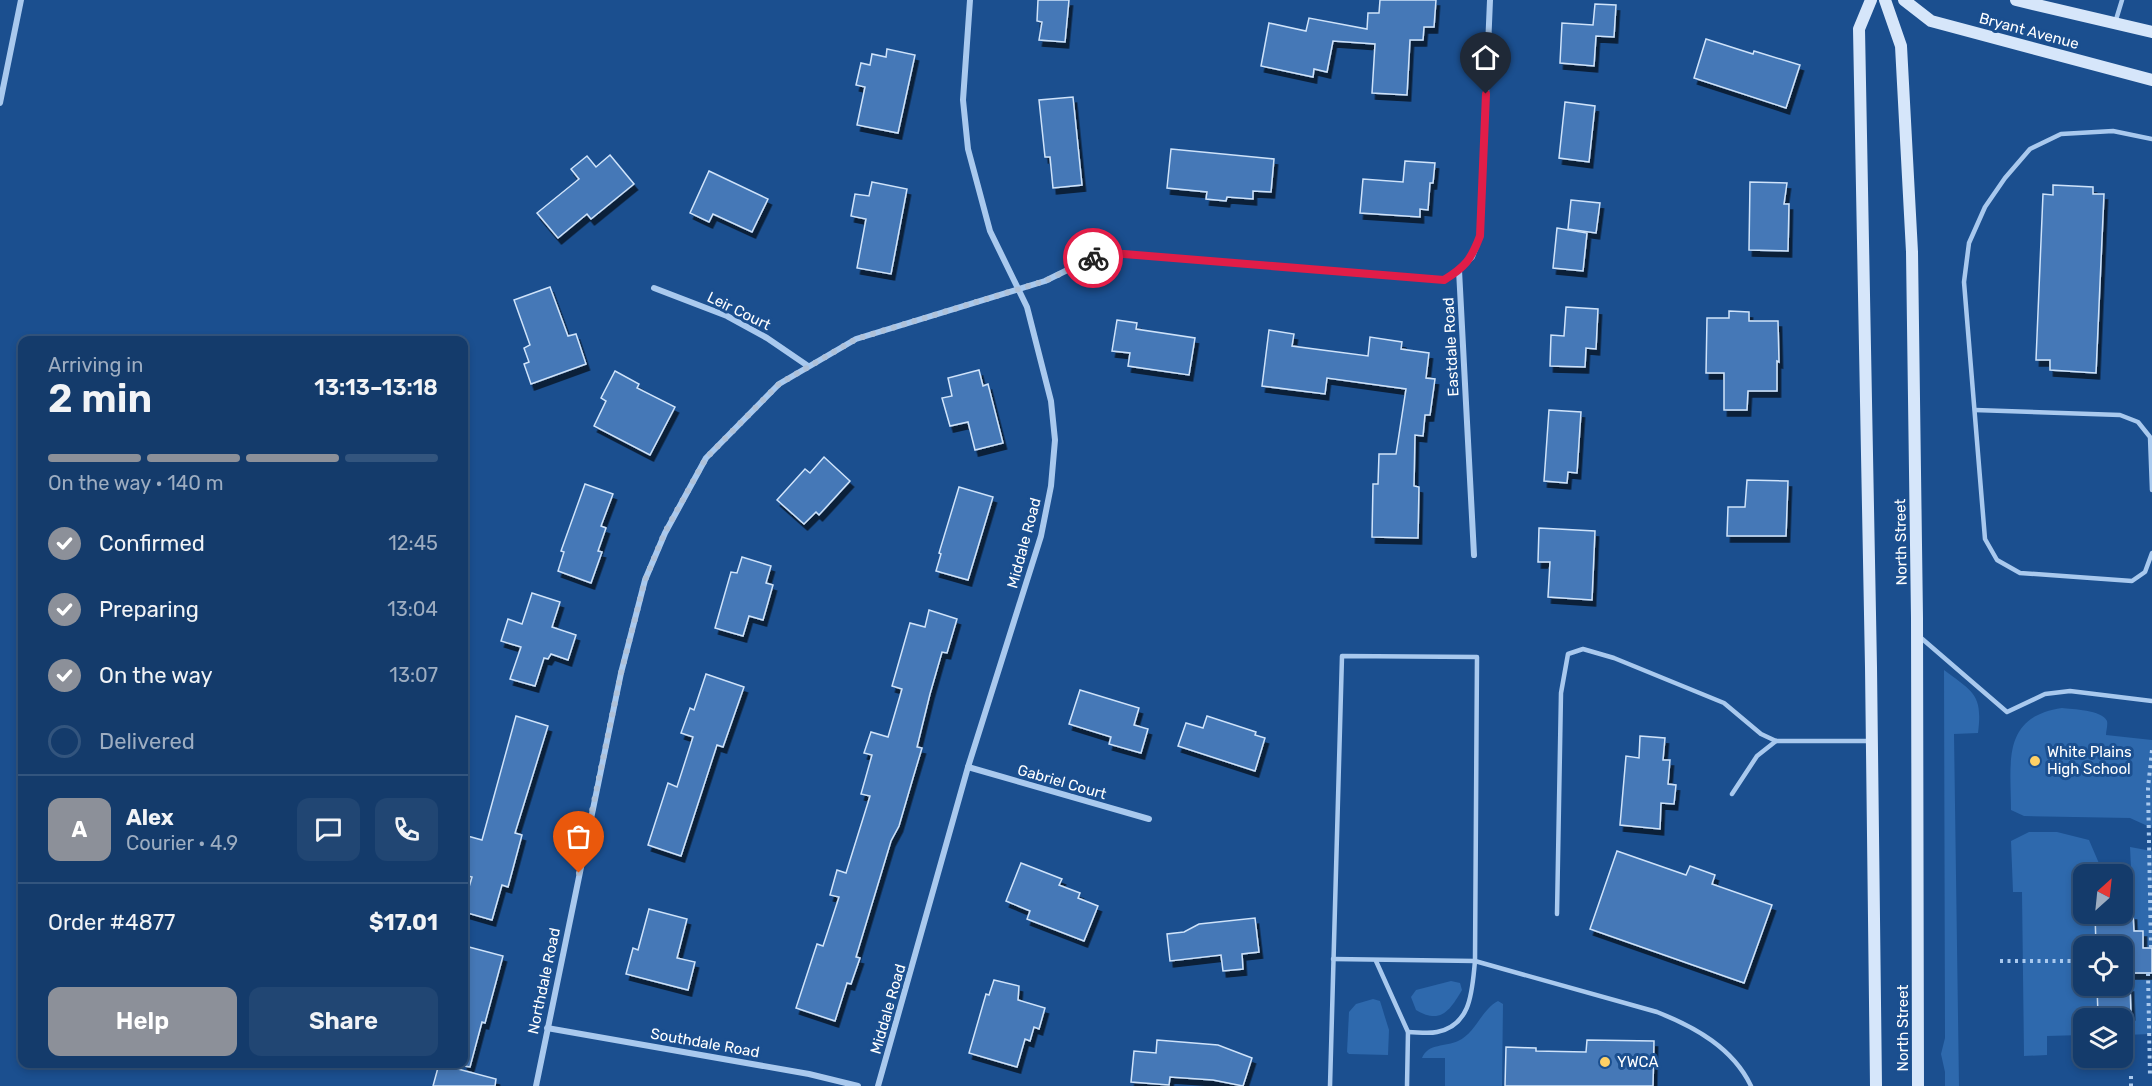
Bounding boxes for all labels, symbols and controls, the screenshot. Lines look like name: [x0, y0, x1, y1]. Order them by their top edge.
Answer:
street label: Bryant Avenue: [1977, 9, 2081, 53]
pin: [1460, 32, 1511, 94]
icon: home: [1469, 41, 1502, 74]
courier: [1063, 228, 1123, 288]
icon: bike: [1077, 242, 1110, 275]
street label: Leir Court: [704, 288, 774, 334]
street label: Eastdale Road: [1439, 297, 1463, 397]
text: Arriving in: [48, 353, 143, 377]
text: 13:13–13:18: [314, 374, 438, 401]
text: 2 min: [48, 376, 152, 422]
text: On the way · 140 m: [48, 471, 224, 495]
street label: Middale Road: [1003, 496, 1045, 590]
street label: North Street: [1891, 498, 1911, 586]
icon: check: [48, 527, 81, 560]
text: Confirmed: [99, 530, 205, 557]
text: 12:45: [388, 531, 438, 555]
icon: check: [48, 593, 81, 626]
text: Preparing: [99, 596, 199, 623]
text: 13:04: [387, 597, 438, 621]
icon: check: [48, 659, 81, 692]
text: On the way: [99, 662, 213, 689]
text: 13:07: [389, 663, 438, 687]
text: Delivered: [99, 728, 195, 755]
place label: White Plains High School: [2047, 743, 2132, 778]
marker: White Plains High School: [2028, 754, 2042, 768]
street label: Gabriel Court: [1015, 761, 1109, 803]
button: chat: [297, 798, 360, 861]
button: phone: [375, 798, 438, 861]
text: Alex: [126, 804, 174, 831]
pin: [553, 811, 604, 873]
text: A: [72, 816, 87, 843]
icon: bag: [562, 820, 595, 853]
text: Courier · 4.9: [126, 831, 238, 855]
north arrow: [2073, 864, 2133, 924]
map controls: [2073, 864, 2133, 1068]
text: Order #4877: [48, 909, 175, 936]
text: $17.01: [369, 909, 438, 936]
street label: Northdale Road: [524, 926, 564, 1036]
button: locate: [2073, 936, 2133, 996]
street label: Middale Road: [867, 962, 909, 1056]
street label: North Street: [1894, 984, 1912, 1071]
button: Help: [48, 987, 237, 1056]
button: Share: [249, 987, 438, 1056]
button: layers: [2073, 1008, 2133, 1068]
street label: Southdale Road: [649, 1025, 761, 1061]
place label: YWCA: [1617, 1053, 1659, 1071]
marker: YWCA: [1598, 1055, 1612, 1069]

